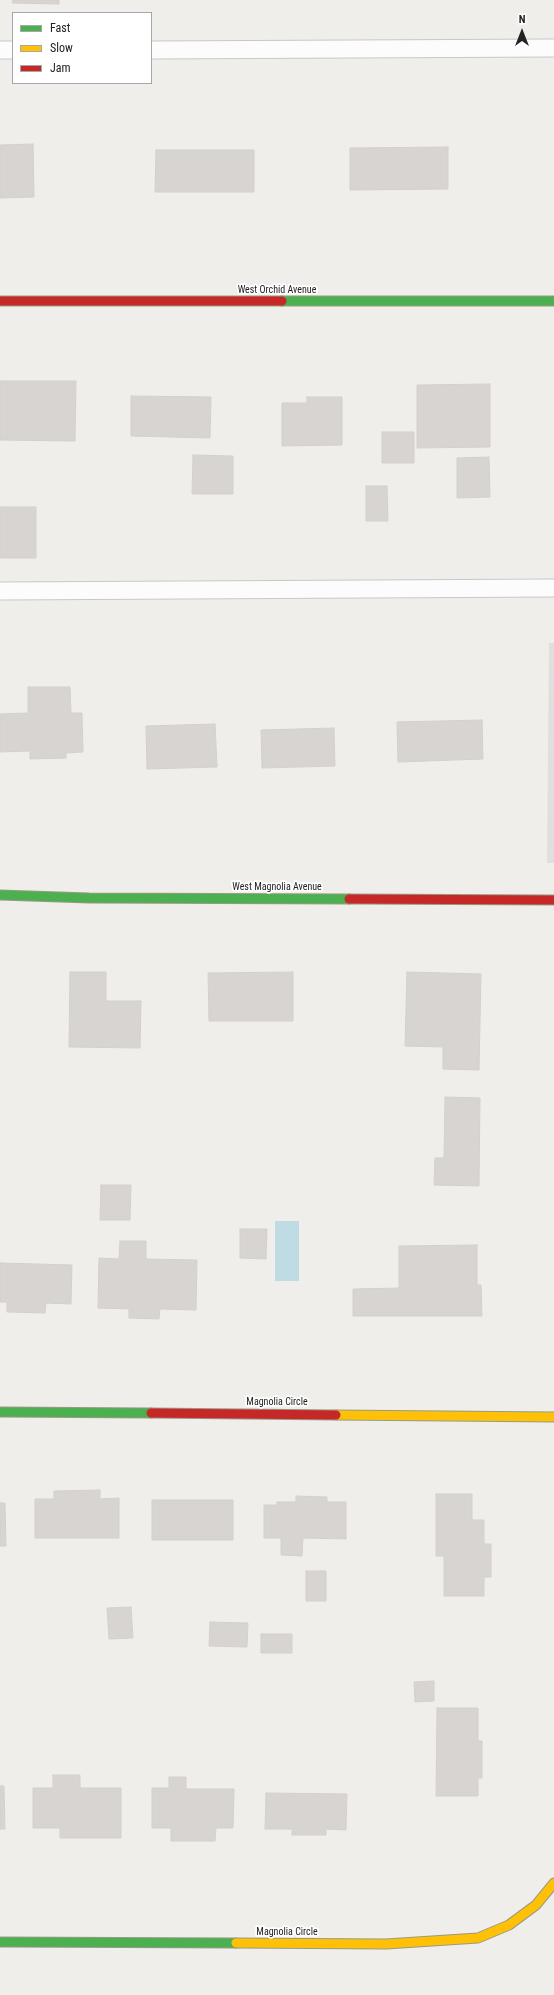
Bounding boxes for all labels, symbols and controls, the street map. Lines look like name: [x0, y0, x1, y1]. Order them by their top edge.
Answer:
legend: [12, 12, 152, 84]
north arrow: [502, 12, 542, 52]
text: N: [519, 13, 525, 26]
text: Fast: [50, 21, 70, 35]
text: Slow: [50, 41, 73, 55]
text: Jam: [50, 61, 71, 75]
street label: West Orchid Avenue: [238, 284, 316, 296]
street label: West Magnolia Avenue: [232, 881, 322, 893]
street label: Magnolia Circle: [246, 1396, 308, 1408]
street label: Magnolia Circle: [256, 1926, 318, 1938]

